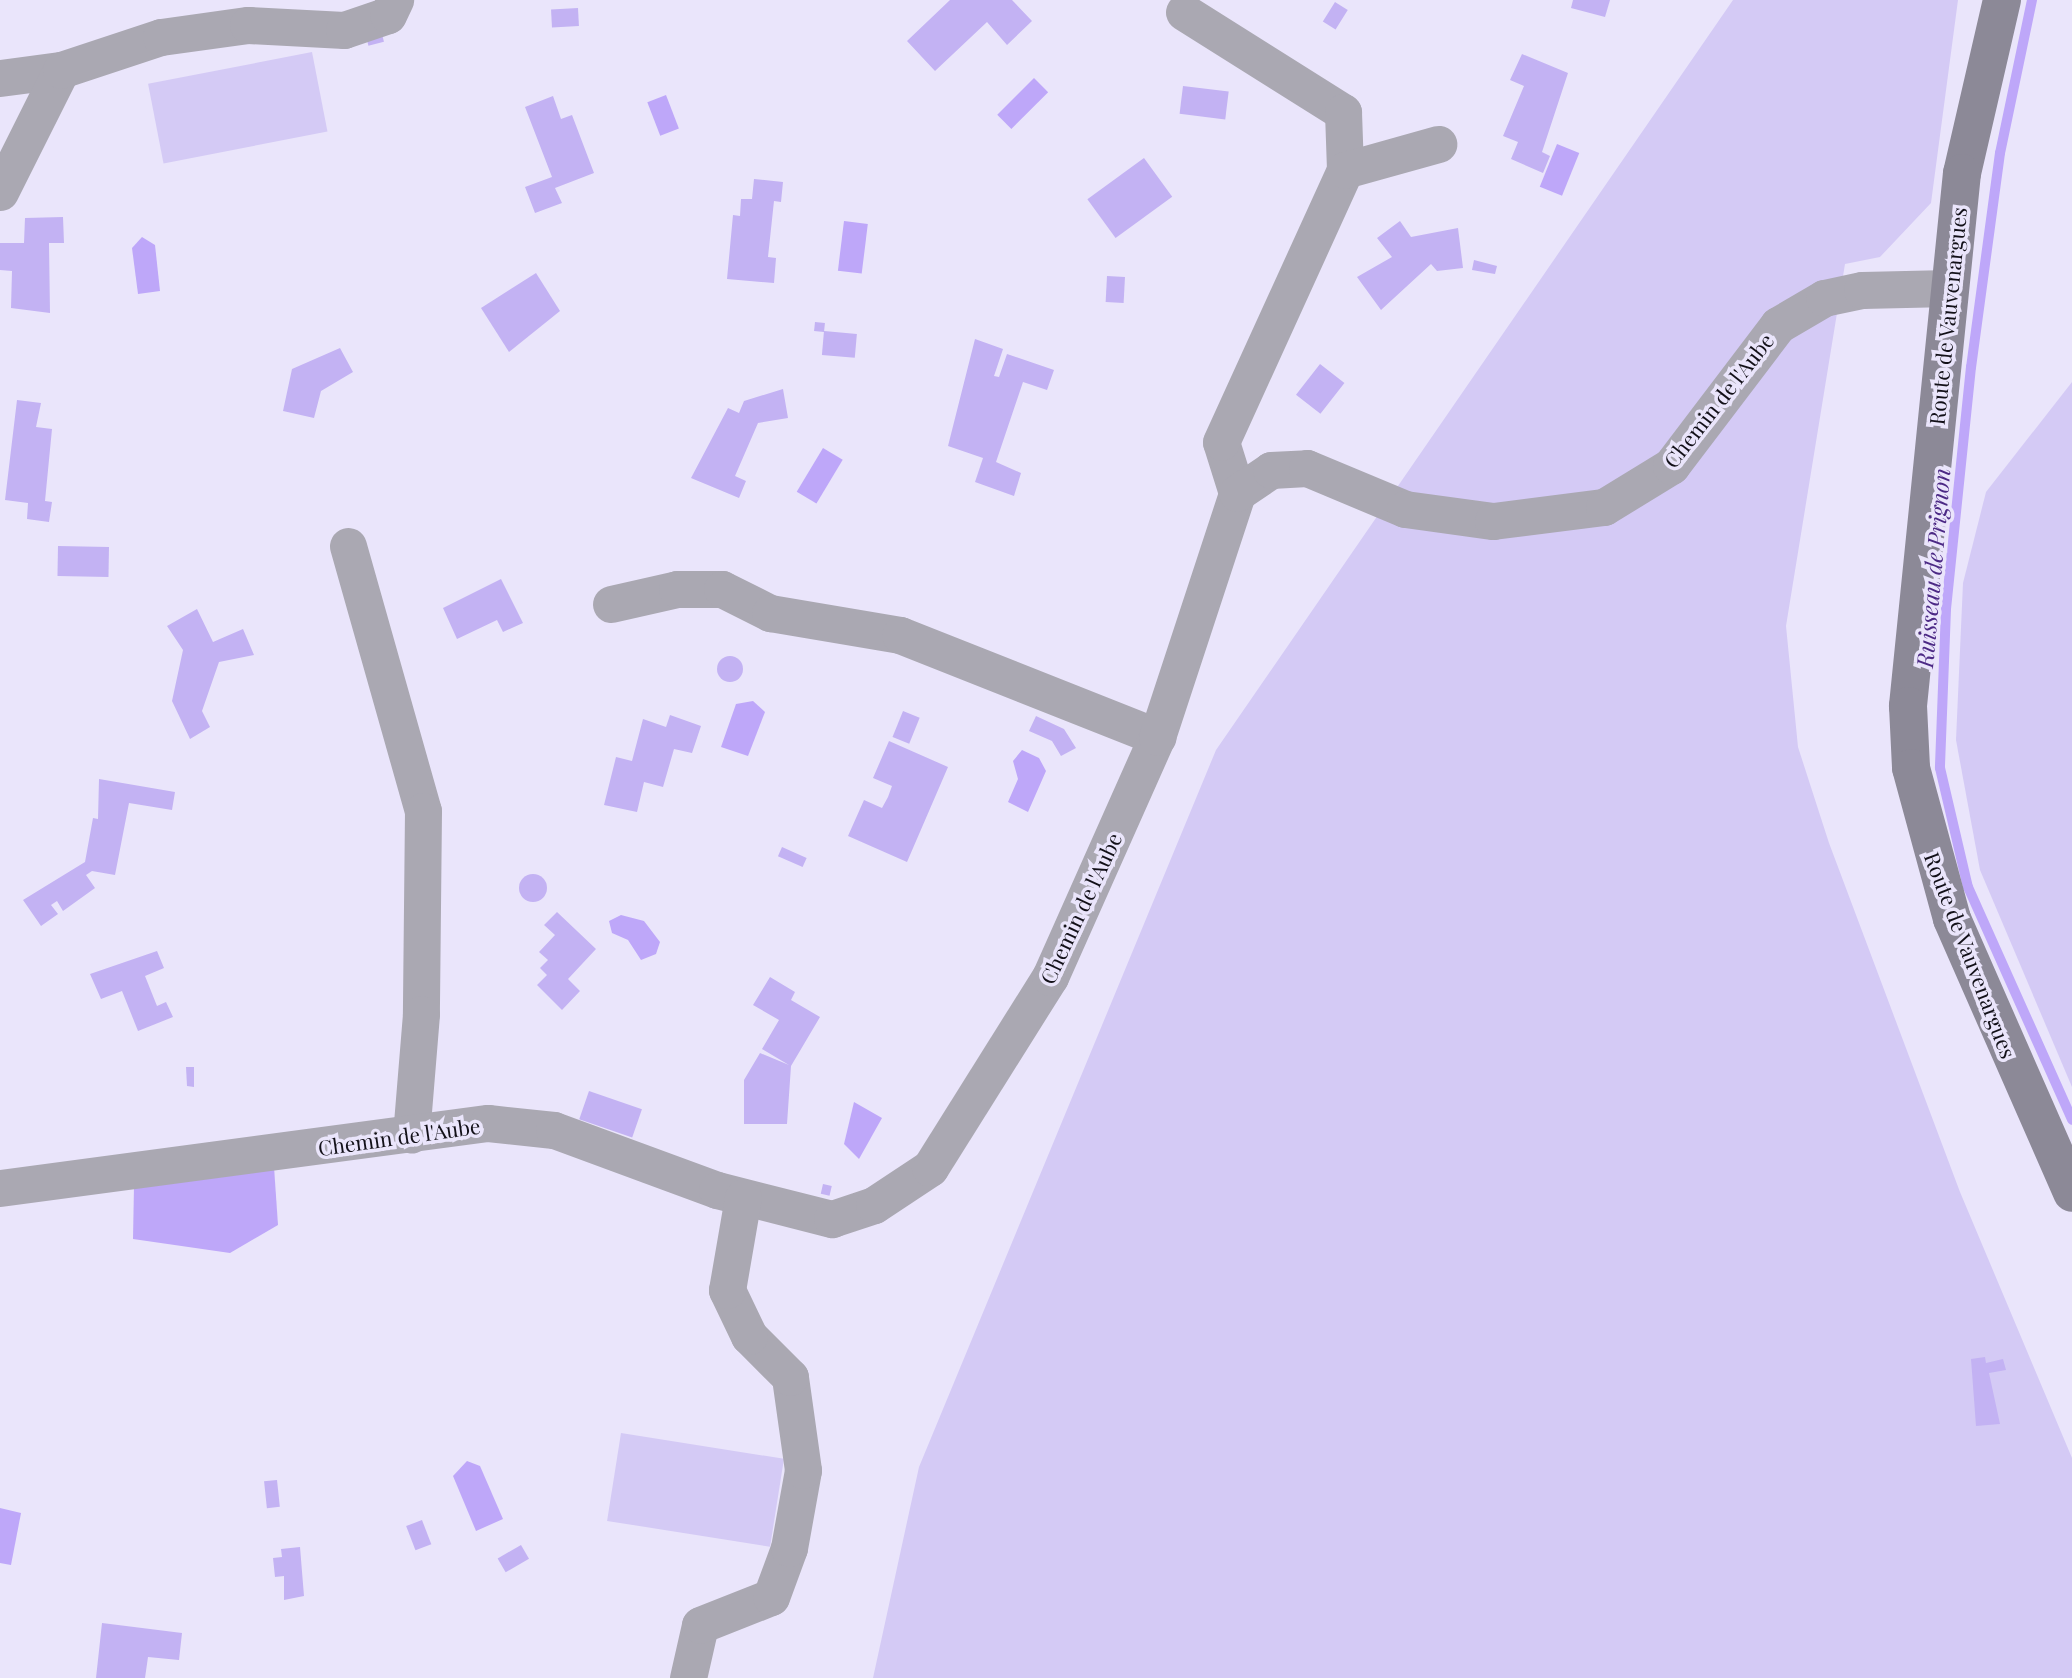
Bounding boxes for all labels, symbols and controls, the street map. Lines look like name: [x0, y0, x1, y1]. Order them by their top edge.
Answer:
street label: Route de Vauvenargues: [1923, 205, 1971, 427]
street label: Chemin de l'Aube: [1658, 328, 1778, 472]
water label: Ruisseau de Prignon: [1911, 467, 1955, 669]
street label: Chemin de l'Aube: [1034, 828, 1126, 988]
street label: Route de Vauvenargues: [1920, 848, 2022, 1062]
street label: Chemin de l'Aube: [316, 1112, 482, 1160]

